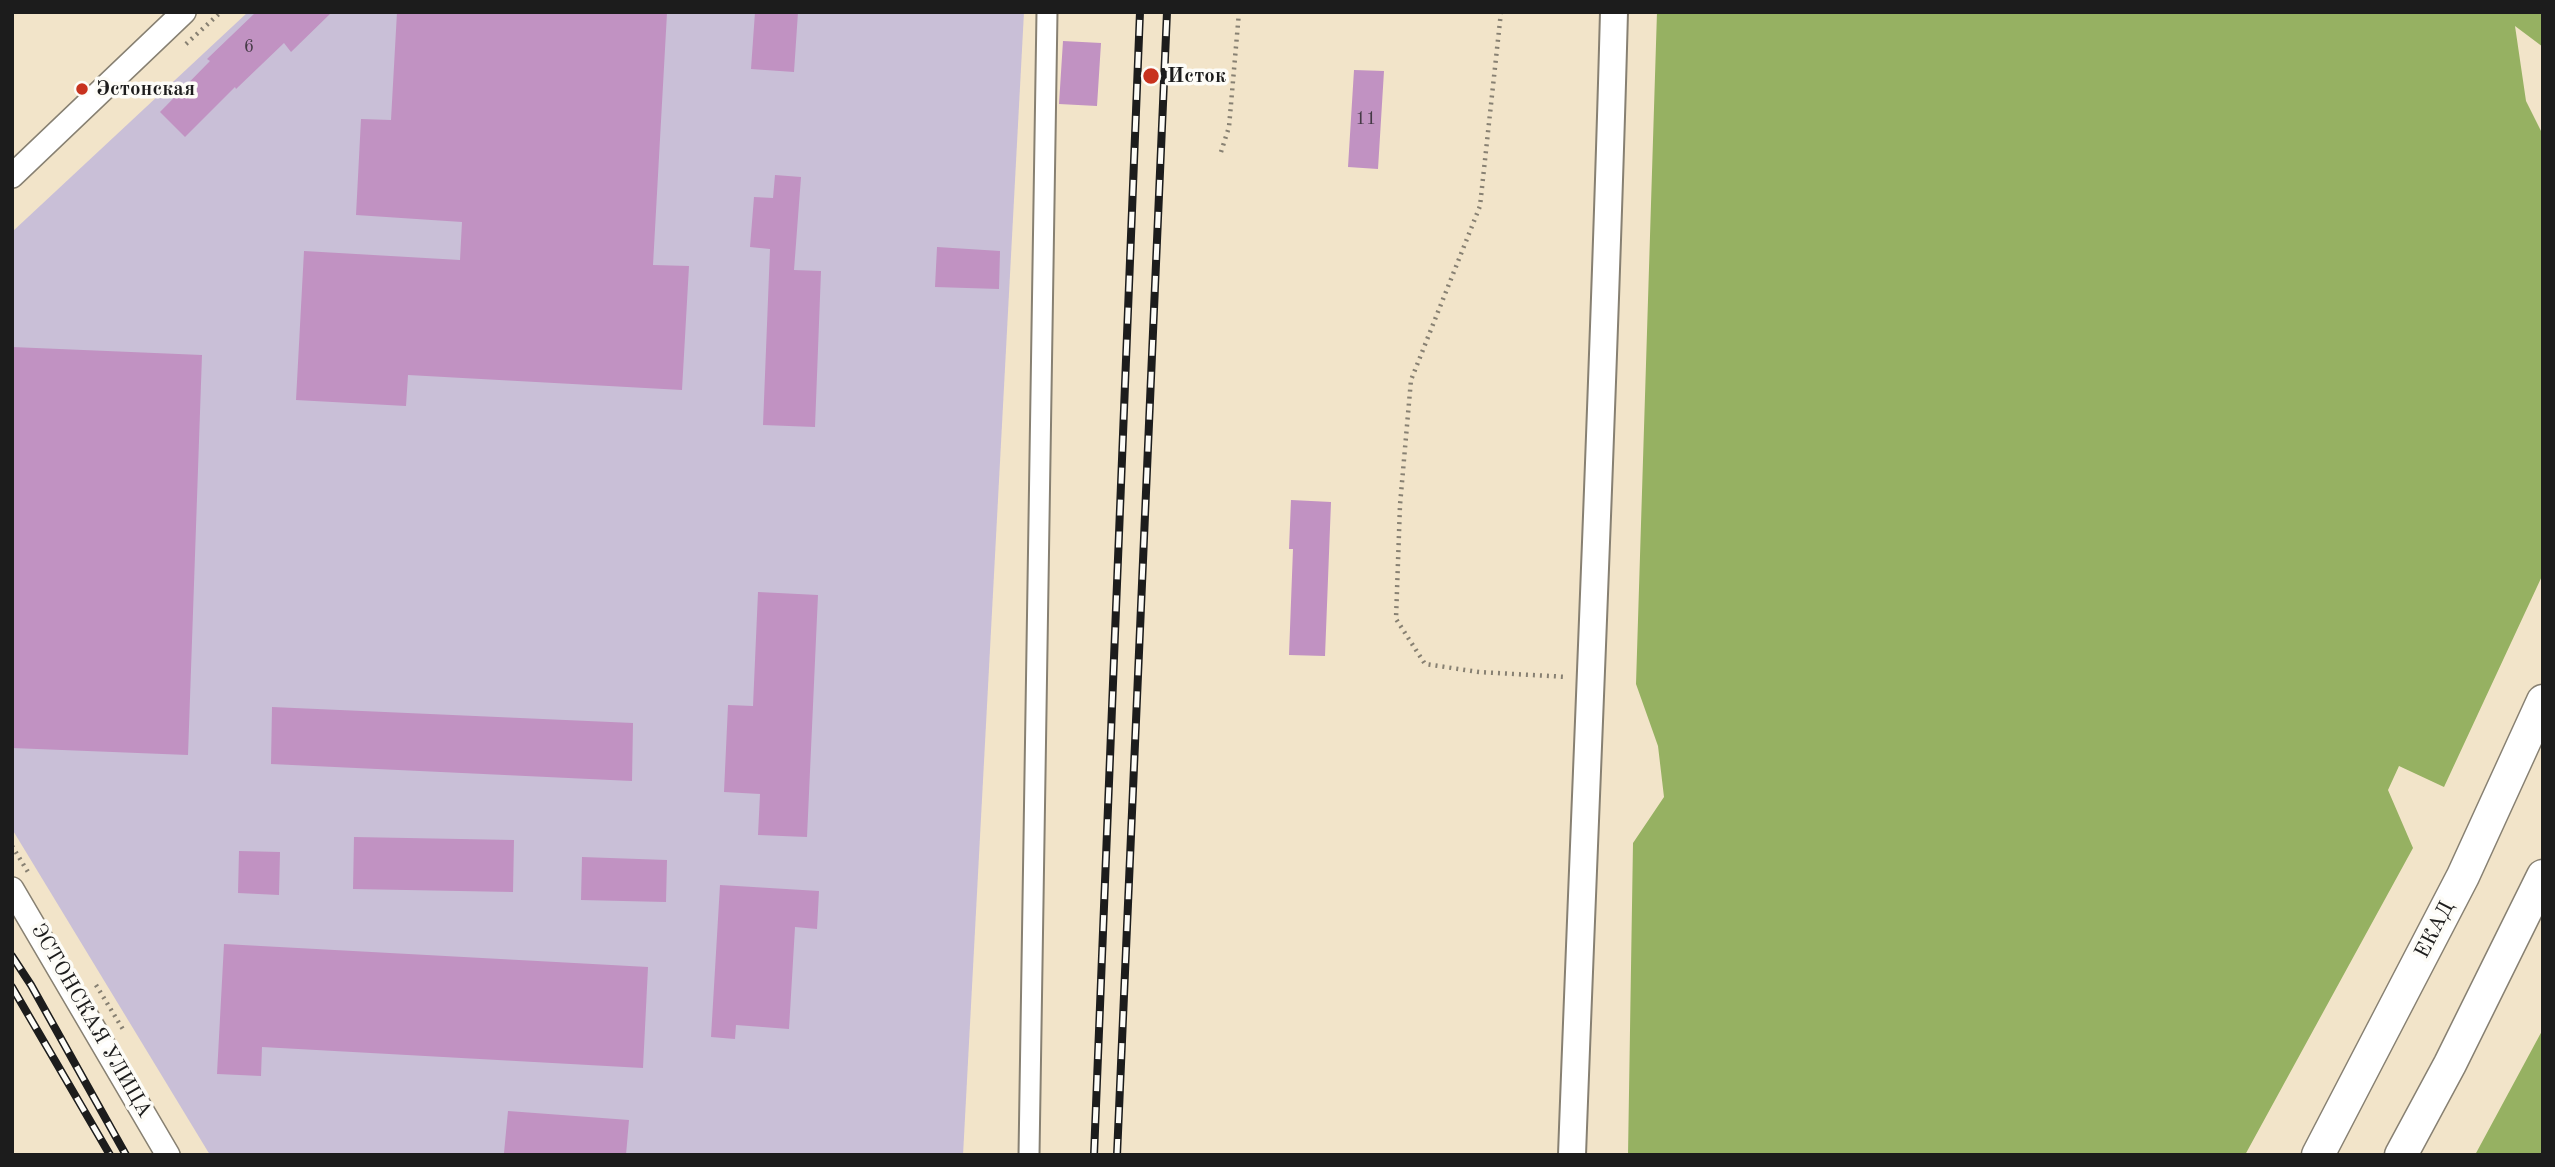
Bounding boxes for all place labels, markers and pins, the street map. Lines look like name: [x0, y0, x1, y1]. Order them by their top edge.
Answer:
place label: Исток: [1167, 63, 1226, 89]
marker: Исток: [1141, 66, 1161, 86]
place label: Эстонская: [96, 76, 195, 102]
marker: Эстонская: [74, 81, 90, 97]

